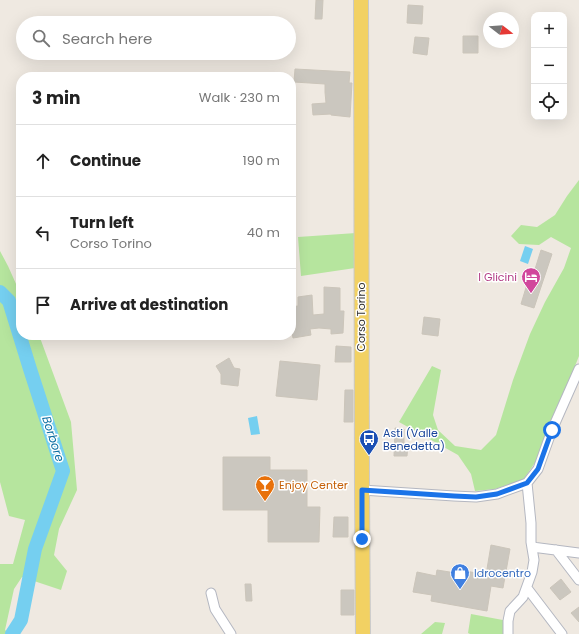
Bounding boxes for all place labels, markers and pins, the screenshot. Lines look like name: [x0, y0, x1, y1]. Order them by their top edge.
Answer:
hotel icon: I Glicini: [520, 266, 542, 294]
place label: I Glicini: [478, 269, 517, 285]
place label: Asti (Valle Benedetta): [383, 425, 445, 454]
bus stop icon: Asti (Valle Benedetta): [358, 428, 380, 456]
bar icon: Enjoy Center: [254, 474, 276, 502]
place label: Enjoy Center: [279, 477, 348, 493]
shop icon: Idrocentro: [449, 562, 471, 590]
place label: Idrocentro: [474, 565, 531, 581]

